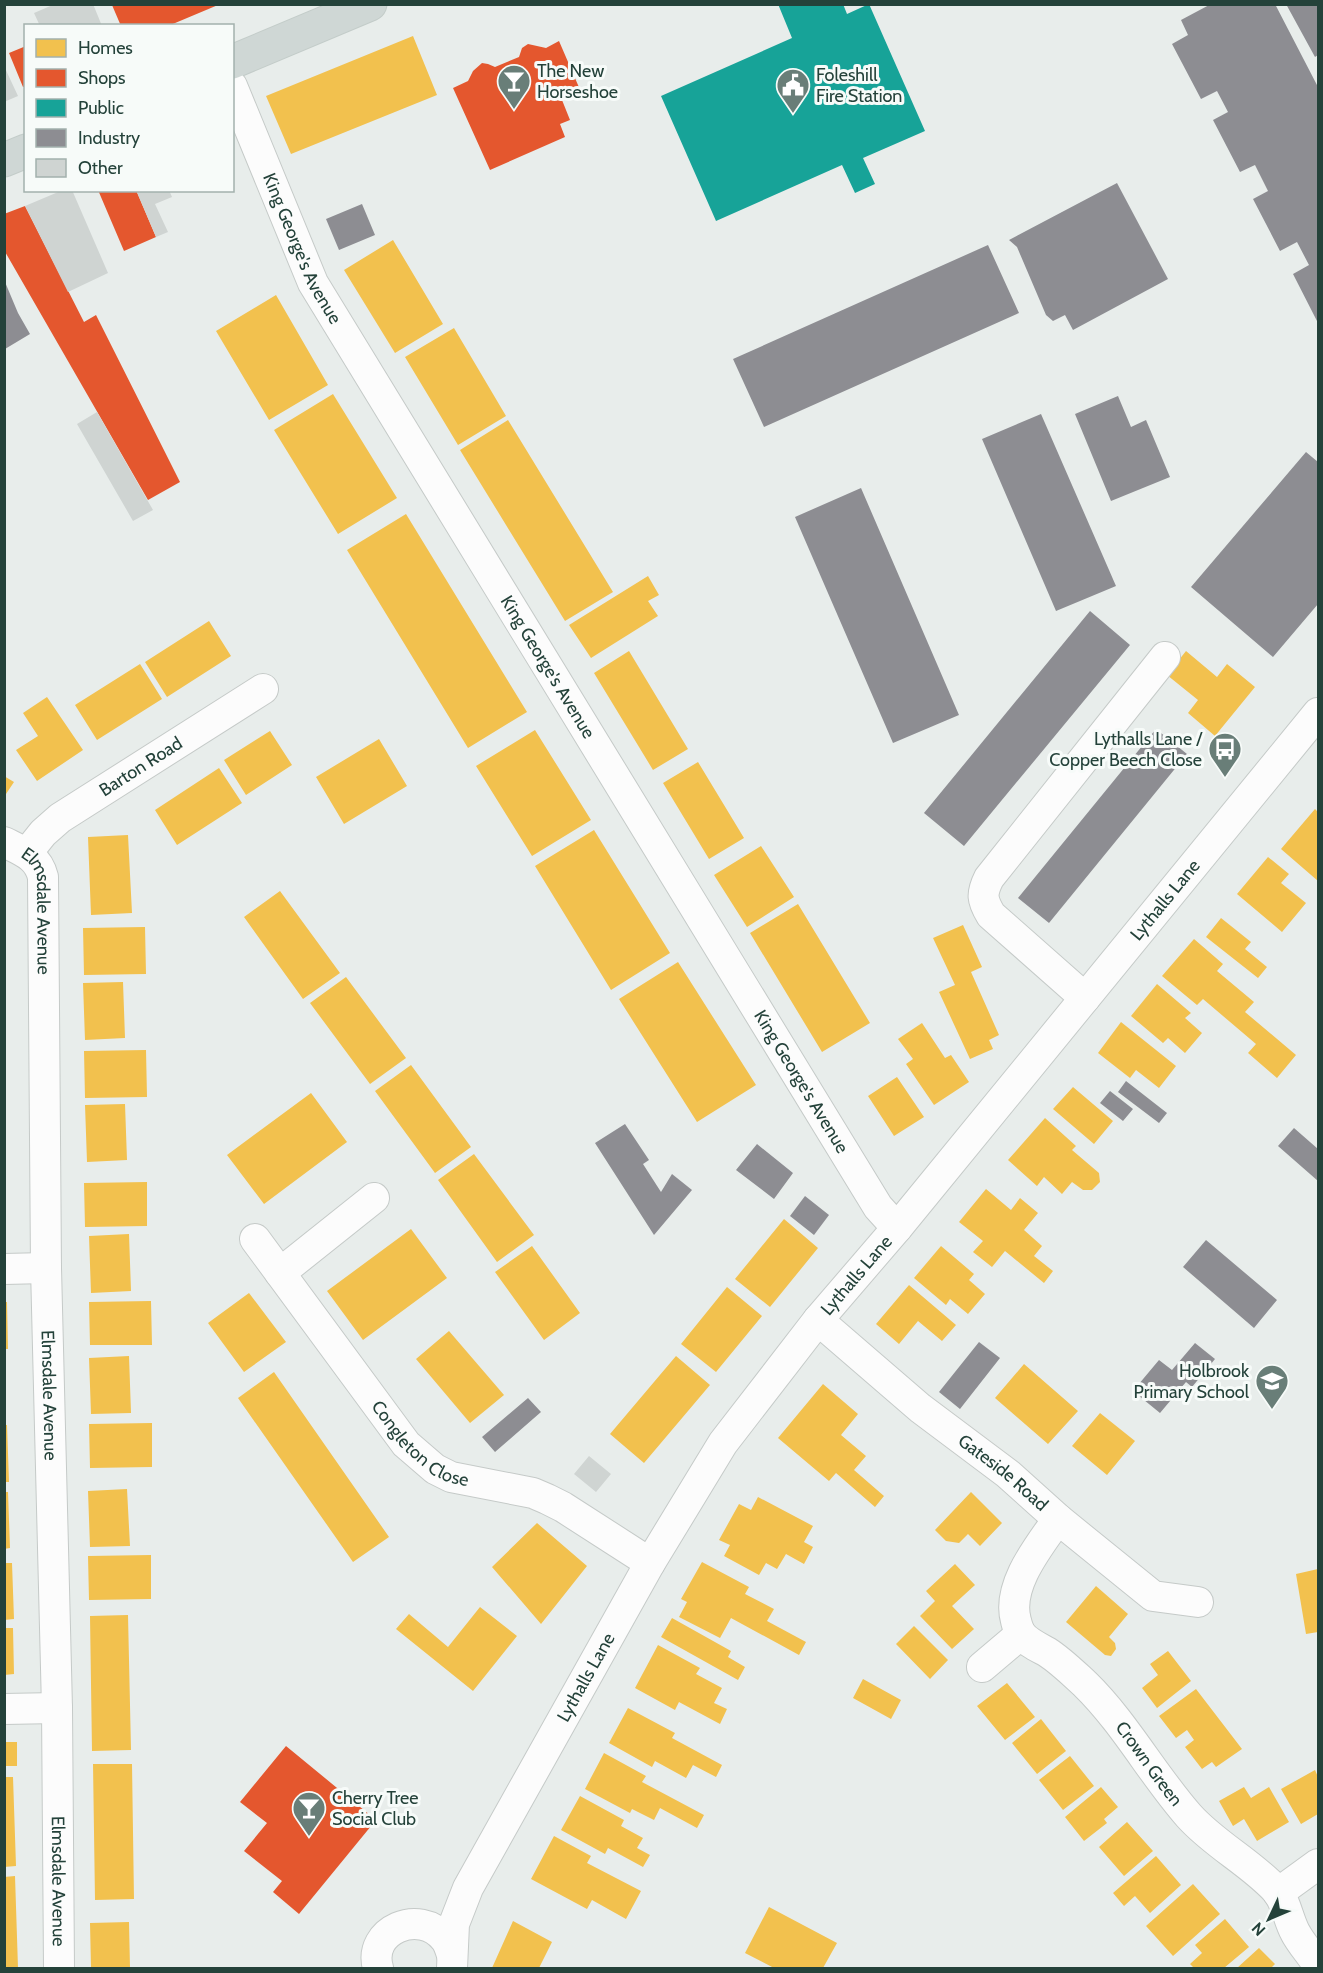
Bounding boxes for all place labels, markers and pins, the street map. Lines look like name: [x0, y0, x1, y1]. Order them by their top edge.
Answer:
place label: The New Horseshoe: [537, 60, 618, 103]
bar icon: The New Horseshoe: [496, 63, 532, 110]
place label: Foleshill Fire Station: [816, 64, 902, 107]
public building icon: Foleshill Fire Station: [775, 67, 811, 114]
place label: Lythalls Lane / Copper Beech Close: [1049, 728, 1203, 771]
bus stop icon: Lythalls Lane / Copper Beech Close: [1207, 731, 1243, 778]
place label: Holbrook Primary School: [1134, 1360, 1250, 1403]
school or university icon: Holbrook Primary School: [1254, 1363, 1290, 1410]
place label: Cherry Tree Social Club: [332, 1787, 418, 1830]
bar icon: Cherry Tree Social Club: [291, 1790, 327, 1837]

